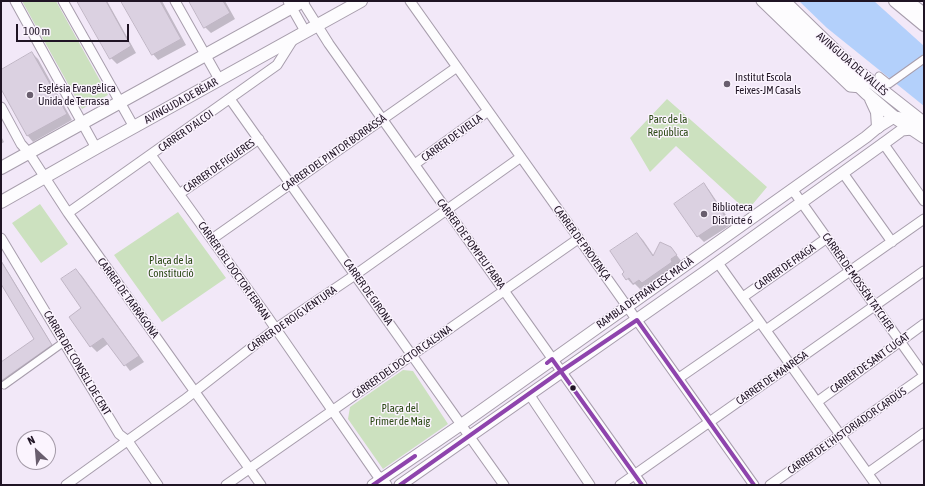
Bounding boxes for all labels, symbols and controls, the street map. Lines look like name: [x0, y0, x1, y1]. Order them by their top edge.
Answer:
scale bar: [18, 16, 131, 42]
text: 100 m: [23, 24, 50, 38]
street label: AVINGUDA DEL VALLÈS: [814, 29, 890, 99]
place label: Institut Escola Feixes-JM Casals: [735, 71, 801, 97]
street label: AVINGUDA DE BÉJAR: [142, 75, 220, 127]
marker: Institut Escola Feixes-JM Casals: [722, 79, 732, 89]
place label: Església Evangèlica Unida de Terrassa: [38, 82, 116, 108]
marker: Església Evangèlica Unida de Terrassa: [25, 90, 35, 100]
street label: CARRER D'ALCOI: [156, 107, 216, 155]
street label: CARRER DE VIELLA: [419, 111, 485, 165]
street label: CARRER DEL PINTOR BORRASSÀ: [279, 112, 389, 194]
park label: Parc de la República: [648, 113, 688, 139]
street label: CARRER DE FIGUERES: [181, 136, 257, 196]
street label: CARRER DE POMPEU FABRA: [434, 196, 508, 292]
place label: Biblioteca Districte 6: [712, 201, 753, 227]
street label: CARRER DE PROVENÇA: [550, 203, 614, 283]
marker: Biblioteca Districte 6: [699, 209, 709, 219]
street label: CARRER DEL DOCTOR FERRAN: [195, 219, 273, 323]
street label: CARRER DE MOSSÈN TATCHER: [819, 230, 897, 334]
street label: CARRER DE FRAGA: [752, 241, 818, 293]
park label: Plaça de la Constitució: [148, 254, 194, 280]
street label: RAMBLA DE FRANCESC MACIÀ: [594, 254, 696, 332]
street label: CARRER DE TARRAGONA: [95, 255, 161, 341]
street label: CARRER DE GIRONA: [340, 256, 396, 328]
street label: CARRER DE ROIG VENTURA: [245, 283, 339, 355]
street label: CARRER DEL CONSELL DE CENT: [40, 308, 114, 418]
street label: CARRER DEL DOCTOR CALSINA: [349, 322, 455, 402]
street label: CARRER DE SANT CUGAT: [828, 330, 912, 396]
street label: CARRER DE MANRESA: [733, 348, 811, 408]
unlabelled marker: [568, 383, 578, 393]
street label: CARRER DE L'HISTORIADOR CARDÚS: [785, 385, 909, 477]
park label: Plaça del Primer de Maig: [370, 402, 430, 428]
north arrow: [16, 430, 56, 470]
text: N: [26, 433, 37, 447]

